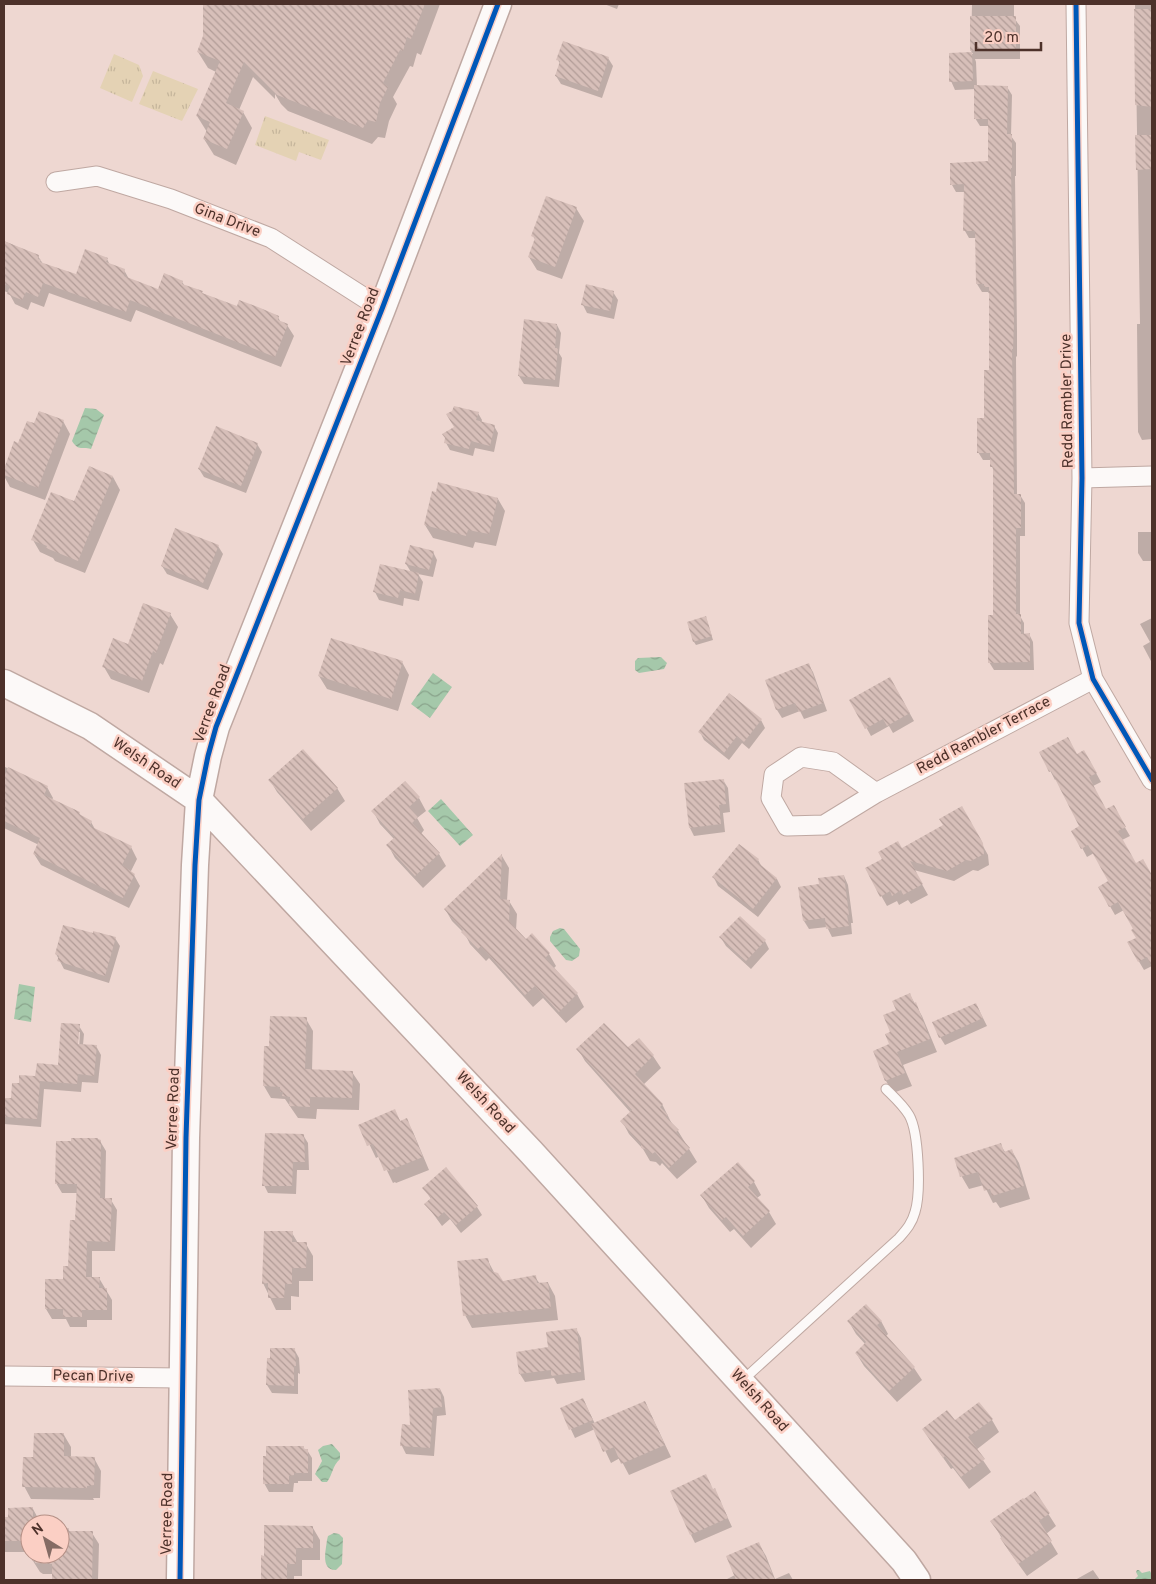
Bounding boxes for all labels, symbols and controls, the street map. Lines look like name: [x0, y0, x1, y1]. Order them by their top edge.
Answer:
scale bar: [976, 20, 1041, 52]
text: 20 m: [984, 29, 1019, 48]
street label: Gina Drive: [191, 200, 263, 242]
street label: Verree Road: [337, 285, 385, 369]
street label: Redd Rambler Drive: [1057, 334, 1079, 468]
street label: Verree Road: [190, 662, 236, 746]
street label: Redd Rambler Terrace: [914, 693, 1054, 779]
street label: Welsh Road: [108, 734, 184, 794]
street label: Verree Road: [163, 1067, 185, 1151]
street label: Welsh Road: [451, 1068, 519, 1138]
street label: Welsh Road: [726, 1366, 792, 1436]
street label: Pecan Drive: [52, 1367, 134, 1387]
street label: Verree Road: [158, 1473, 178, 1555]
north arrow: [20, 1514, 70, 1564]
text: N: [29, 1520, 47, 1540]

